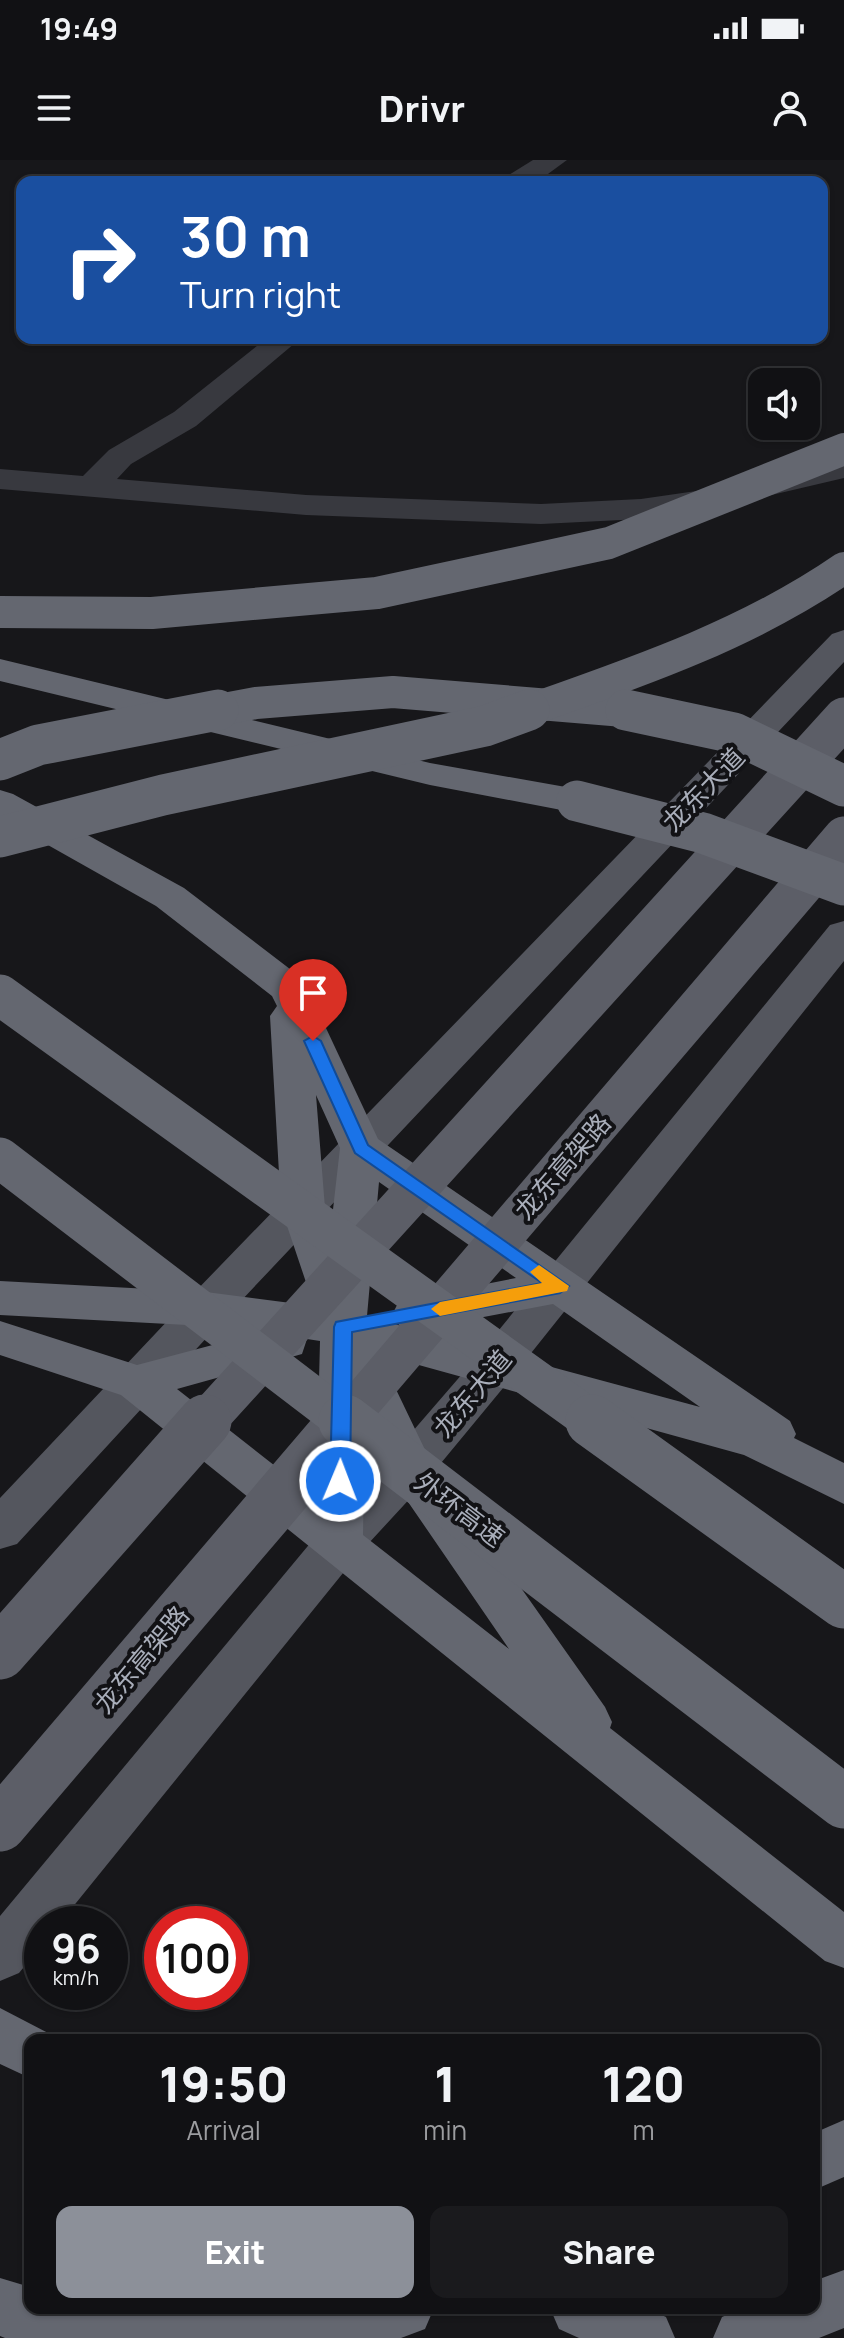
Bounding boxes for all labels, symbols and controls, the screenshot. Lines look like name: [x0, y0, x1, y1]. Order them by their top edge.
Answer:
text: 19:49: [40, 8, 118, 49]
text: Drivr: [379, 84, 465, 133]
icon: menu: [32, 86, 76, 130]
icon: person: [768, 86, 812, 130]
text: 30 m: [180, 197, 311, 274]
icon: right: [48, 208, 152, 312]
text: Turn right: [180, 270, 341, 319]
map controls: [748, 368, 820, 440]
button: sound: [748, 368, 820, 440]
street label: 龙东大道: [654, 739, 752, 839]
pin: [279, 959, 347, 1041]
icon: arrive: [291, 971, 335, 1015]
street label: 龙东高架路: [506, 1105, 618, 1227]
street label: 龙东大道: [425, 1342, 519, 1444]
position arrow: [298, 1439, 382, 1523]
street label: 外环高速: [408, 1463, 512, 1555]
street label: 龙东高架路: [85, 1598, 197, 1720]
speed limit sign: 100: [144, 1906, 248, 2010]
text: 96: [51, 1920, 101, 1975]
text: km/h: [53, 1964, 99, 1991]
text: 19:50: [159, 2051, 288, 2116]
text: 1: [434, 2051, 456, 2116]
text: 120: [602, 2051, 685, 2116]
text: Arrival: [187, 2112, 261, 2148]
text: min: [423, 2112, 467, 2148]
text: m: [632, 2112, 654, 2148]
button: Exit: [56, 2206, 414, 2298]
button: Share: [430, 2206, 788, 2298]

